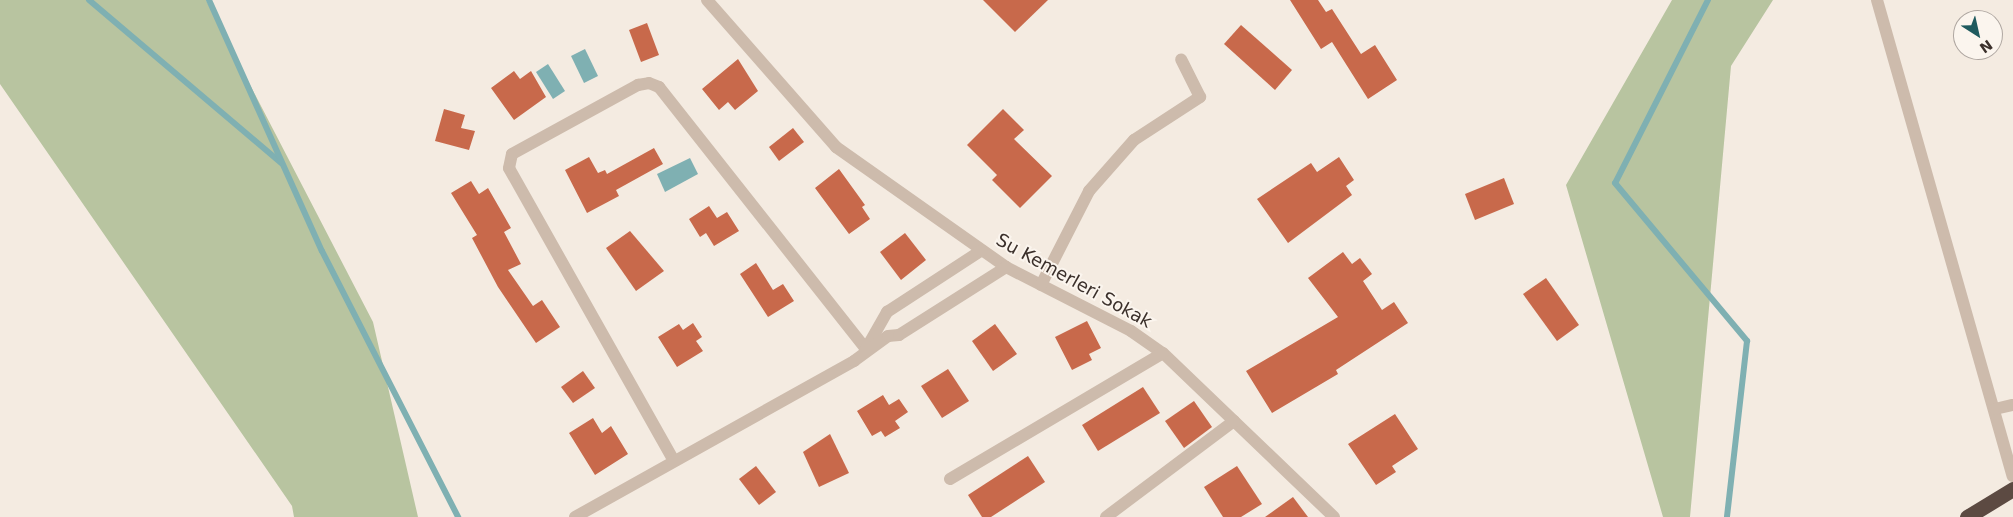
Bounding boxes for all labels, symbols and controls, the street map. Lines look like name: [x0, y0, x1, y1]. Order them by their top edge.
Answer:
north arrow: [1953, 10, 2003, 60]
text: N: [1977, 37, 1995, 56]
street label: Su Kemerleri Sokak: [992, 229, 1156, 333]

